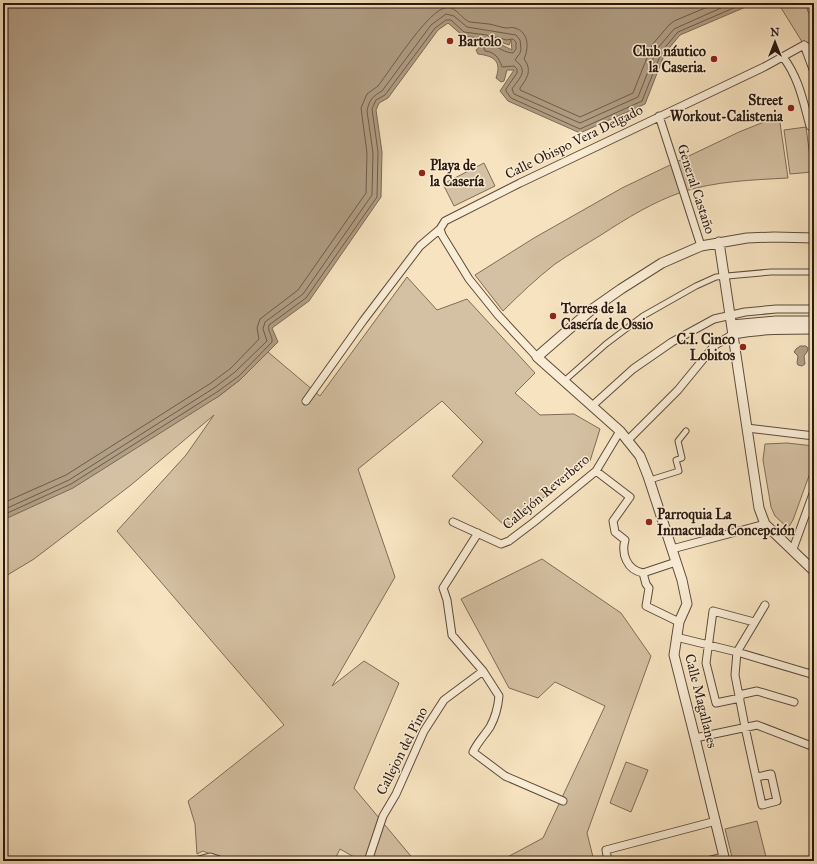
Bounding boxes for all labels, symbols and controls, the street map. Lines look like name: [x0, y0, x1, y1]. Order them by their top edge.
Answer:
north arrow: [755, 22, 795, 62]
text: N: [770, 26, 780, 39]
place label: Bartolo: [458, 33, 501, 50]
marker: Bartolo: [445, 36, 455, 46]
place label: Club náutico la Caseria.: [633, 43, 706, 76]
marker: Club náutico la Caseria.: [709, 54, 719, 64]
place label: Street Workout-Calistenia: [670, 92, 784, 125]
street label: Calle Obispo Vera Delgado: [502, 101, 646, 183]
marker: Street Workout-Calistenia: [786, 103, 796, 113]
street label: General Castaño: [673, 142, 719, 236]
place label: Playa de la Casería: [429, 157, 485, 190]
marker: Playa de la Casería: [417, 168, 427, 178]
place label: Torres de la Casería de Ossio: [560, 300, 653, 333]
marker: Torres de la Casería de Ossio: [548, 311, 558, 321]
place label: C.I. Cinco Lobitos: [677, 331, 735, 364]
marker: C.I. Cinco Lobitos: [738, 342, 748, 352]
street label: Callejón Reverbero: [499, 451, 593, 533]
place label: Parroquia La Inmaculada Concepción: [657, 506, 795, 540]
marker: Parroquia La Inmaculada Concepción: [644, 517, 654, 527]
street label: Calle Magallanes: [681, 652, 721, 750]
street label: Callejon del Pino: [373, 704, 431, 798]

